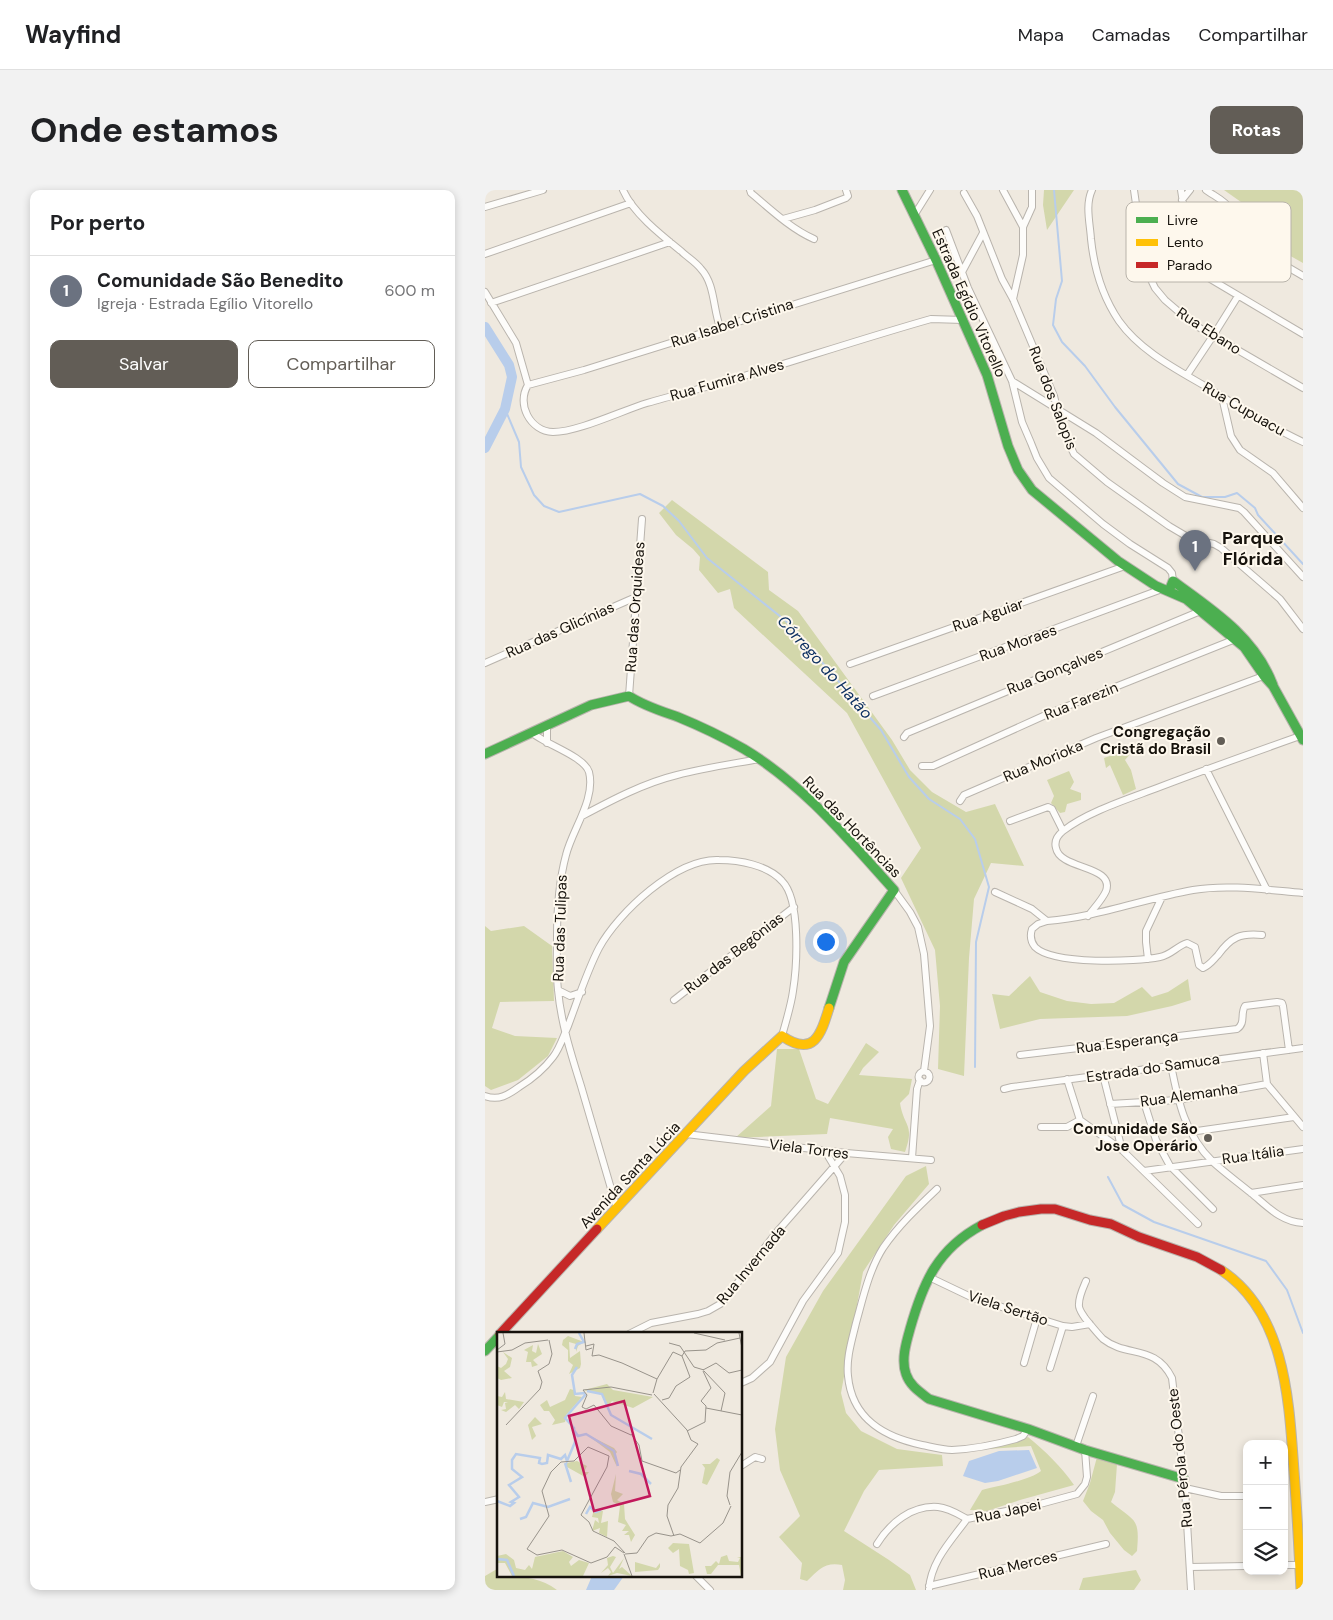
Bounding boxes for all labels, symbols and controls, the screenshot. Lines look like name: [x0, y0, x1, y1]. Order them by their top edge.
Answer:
text: Wayfind: [25, 19, 121, 50]
text: Mapa: [1018, 23, 1064, 47]
text: Camadas: [1092, 23, 1170, 47]
text: Compartilhar: [1198, 23, 1308, 47]
button: Rotas: [1210, 106, 1303, 154]
text: Onde estamos: [30, 107, 279, 153]
legend: [1126, 202, 1291, 282]
text: Por perto: [50, 209, 145, 237]
text: Livre: [1167, 211, 1198, 229]
street label: Estrada Egídio Vitorello: [927, 226, 1011, 380]
text: Lento: [1167, 233, 1204, 251]
text: Parado: [1167, 256, 1212, 274]
text: Comunidade São Benedito: [97, 268, 344, 293]
text: 1: [63, 280, 69, 301]
text: 600 m: [385, 280, 435, 301]
text: Igreja · Estrada Egílio Vitorello: [97, 293, 313, 314]
street label: Rua Isabel Cristina: [668, 294, 796, 352]
street label: Rua Ebano: [1173, 303, 1245, 359]
button: Salvar: [50, 340, 238, 388]
button: Compartilhar: [248, 340, 435, 388]
street label: Rua dos Salopis: [1024, 343, 1082, 453]
street label: Rua Fumira Alves: [668, 354, 786, 406]
street label: Rua Cupuacu: [1199, 377, 1289, 441]
district label: Parque Flórida: [1222, 526, 1284, 571]
pin: 1: [1179, 530, 1211, 571]
street label: Rua das Orquideas: [620, 541, 650, 673]
street label: Rua Aguiar: [950, 593, 1027, 636]
street label: Rua das Glicínias: [503, 597, 617, 663]
water label: Córrego do Hatão: [773, 611, 877, 723]
street label: Rua Moraes: [977, 620, 1059, 666]
street label: Rua Gonçalves: [1004, 643, 1106, 699]
street label: Rua Farezin: [1041, 677, 1121, 725]
place label: Congregação Cristã do Brasil: [1100, 722, 1211, 759]
street label: Rua Morioka: [1000, 735, 1086, 787]
marker: Congregação Cristã do Brasil: [1215, 735, 1227, 747]
street label: Rua das Hortências: [798, 772, 906, 882]
street label: Rua das Tulipas: [548, 874, 572, 982]
street label: Rua das Begônias: [680, 908, 788, 998]
your location: [813, 929, 839, 955]
street label: Rua Esperança: [1075, 1026, 1179, 1058]
street label: Estrada do Samuca: [1085, 1049, 1221, 1087]
street label: Rua Alemanha: [1139, 1078, 1239, 1112]
street label: Avenida Santa Lúcia: [575, 1117, 685, 1233]
place label: Comunidade São Jose Operário: [1073, 1119, 1198, 1156]
marker: Comunidade São Jose Operário: [1202, 1132, 1214, 1144]
street label: Viela Torres: [768, 1134, 850, 1164]
street label: Rua Itália: [1221, 1141, 1285, 1169]
street label: Rua Invernada: [712, 1221, 790, 1309]
street label: Viela Sertão: [965, 1286, 1051, 1330]
inset map: [497, 1332, 743, 1578]
street label: Rua Pérola do Oeste: [1163, 1387, 1197, 1529]
map controls: [1243, 1440, 1288, 1575]
button: +: [1243, 1440, 1288, 1485]
button: −: [1243, 1485, 1288, 1530]
street label: Rua Japei: [973, 1494, 1043, 1528]
button: layers: [1243, 1530, 1288, 1575]
street label: Rua Merces: [976, 1546, 1060, 1584]

